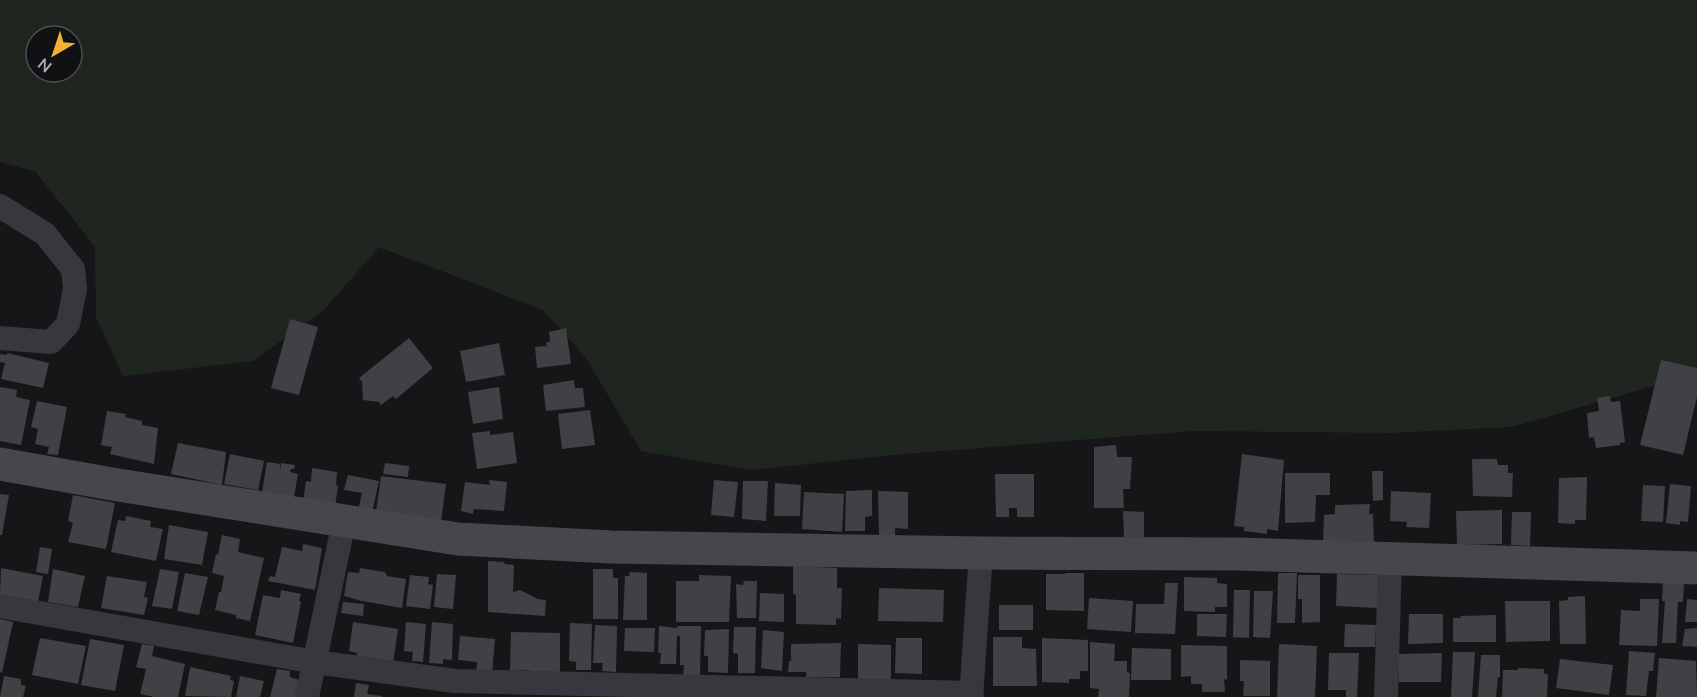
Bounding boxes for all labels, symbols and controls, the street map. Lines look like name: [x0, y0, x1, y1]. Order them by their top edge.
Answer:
north arrow: [24, 24, 84, 84]
text: N: [34, 54, 56, 77]

